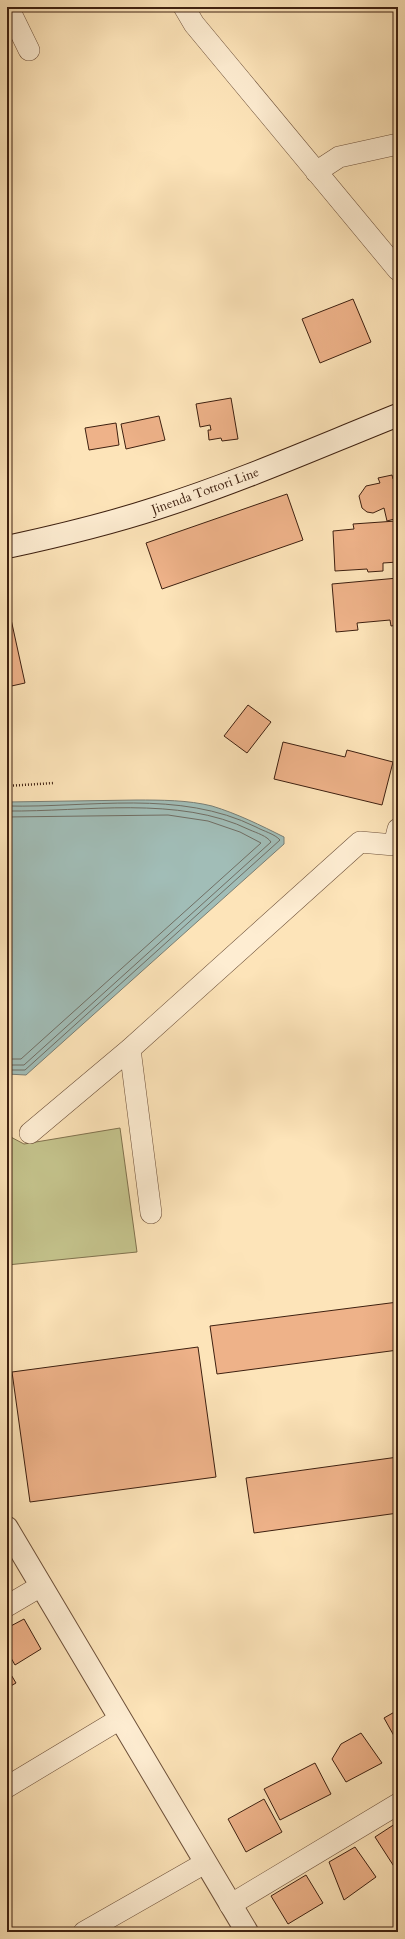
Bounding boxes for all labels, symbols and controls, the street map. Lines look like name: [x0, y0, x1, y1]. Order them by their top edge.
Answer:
street label: Jinenda Tottori Line: [147, 463, 262, 519]

